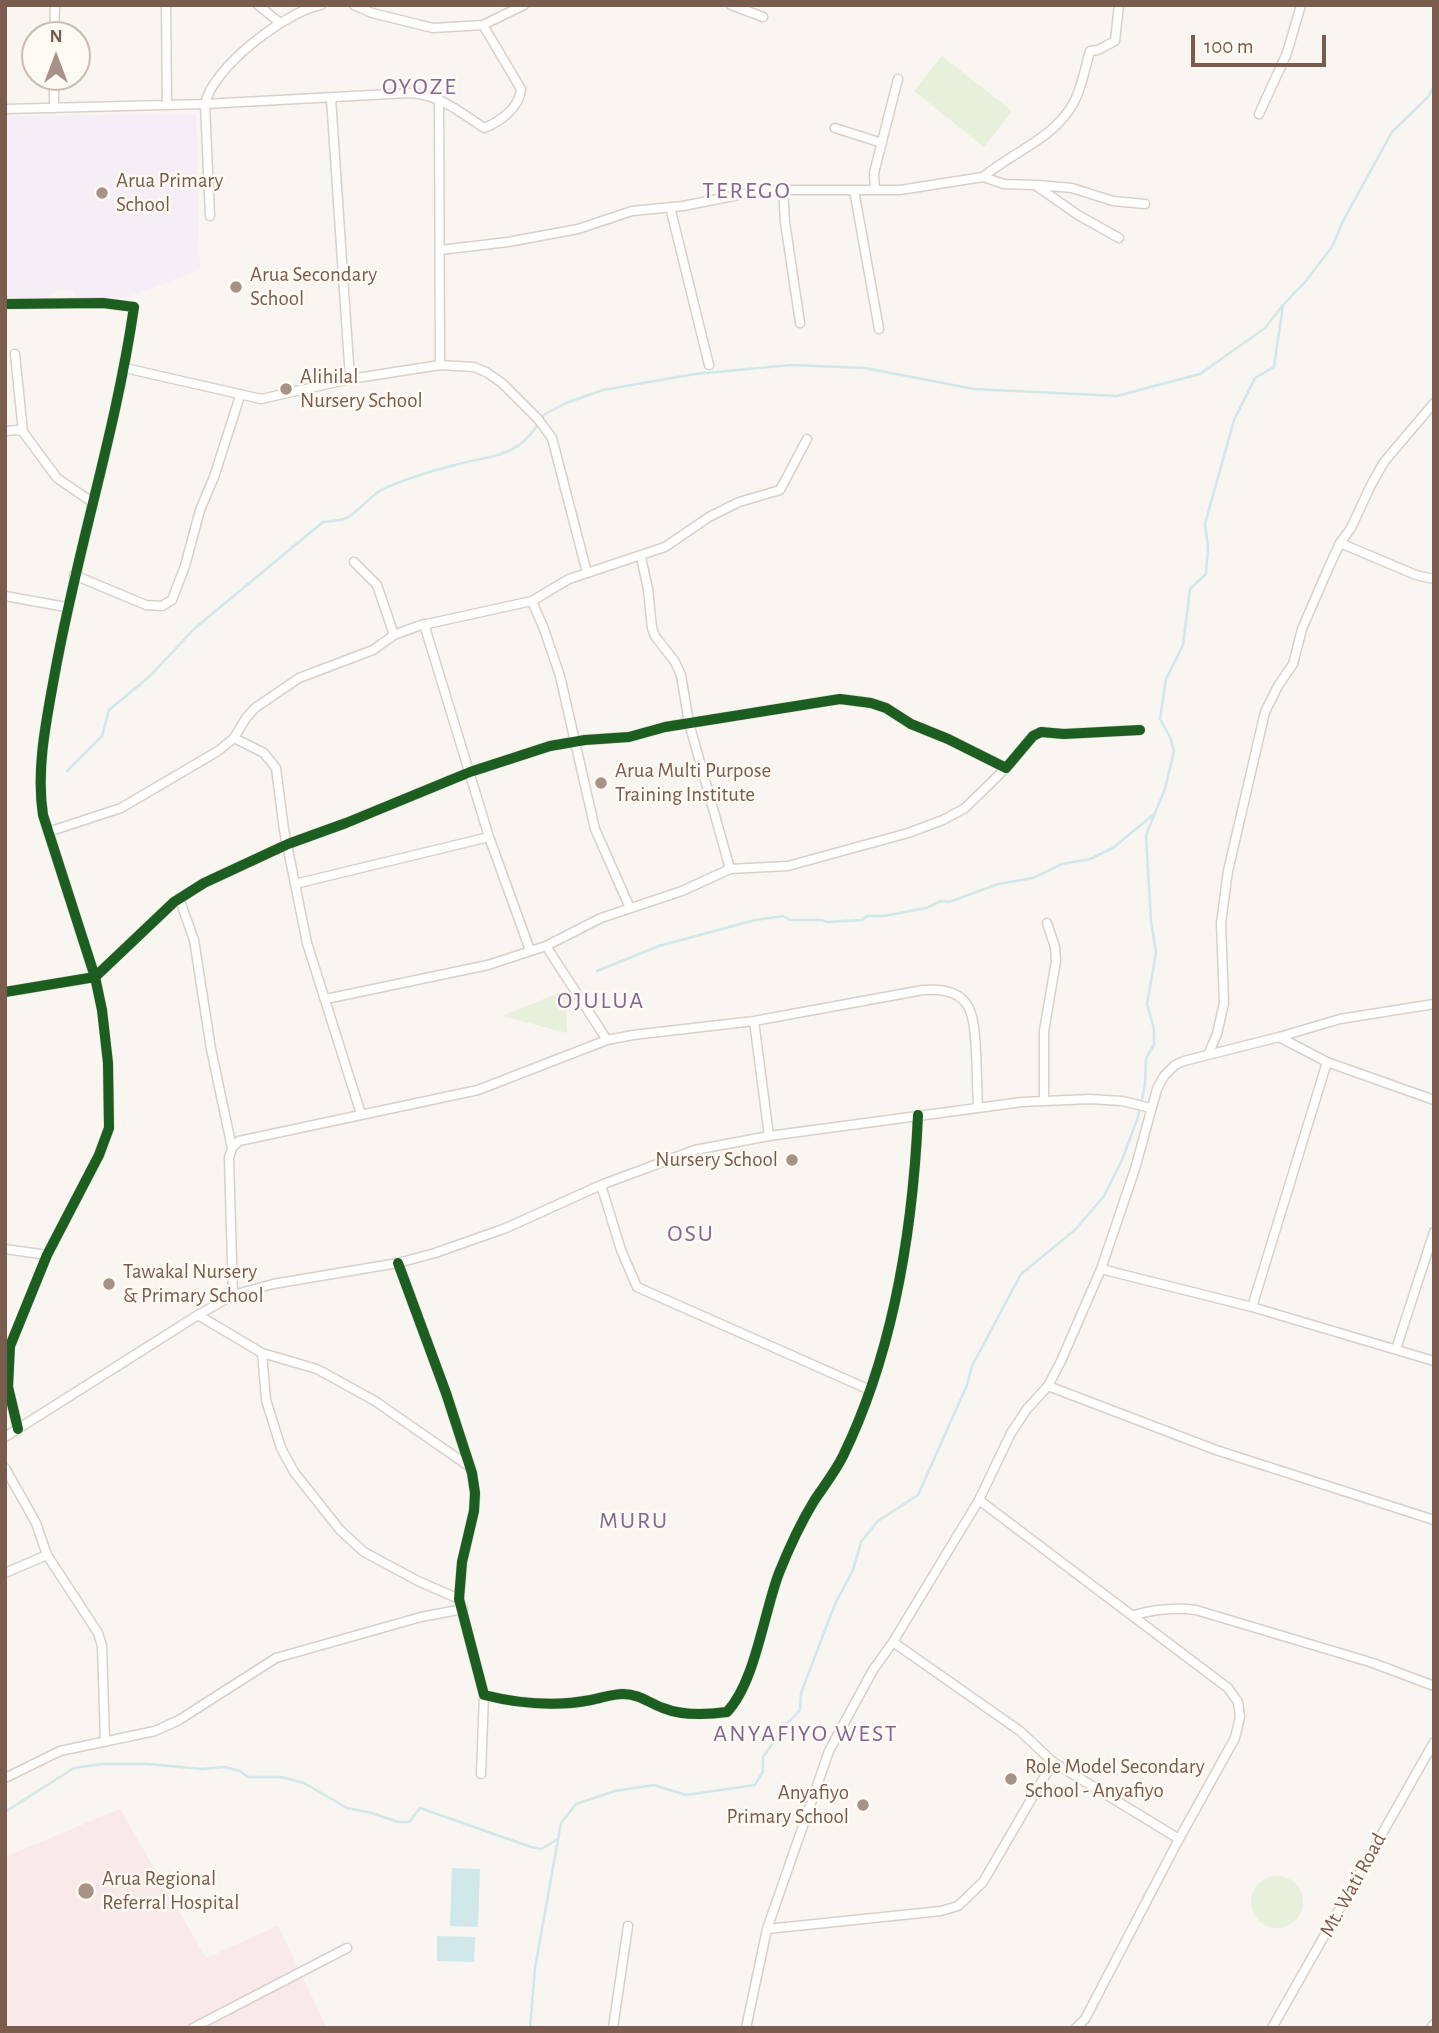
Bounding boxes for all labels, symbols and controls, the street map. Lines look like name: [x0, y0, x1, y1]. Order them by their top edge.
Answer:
north arrow: [21, 21, 91, 91]
scale bar: [1194, 21, 1329, 65]
text: N: [49, 27, 63, 46]
text: 100 m: [1204, 36, 1254, 57]
district label: OYOZE: [383, 73, 457, 101]
place label: Arua Primary School: [116, 168, 223, 218]
district label: TEREGO: [703, 177, 791, 205]
marker: Arua Primary School: [94, 185, 110, 201]
place label: Arua Secondary School: [250, 262, 377, 312]
marker: Arua Secondary School: [228, 279, 244, 295]
place label: Alihilal Nursery School: [300, 364, 423, 414]
marker: Alihilal Nursery School: [278, 381, 294, 397]
place label: Arua Multi Purpose Training Institute: [615, 758, 771, 808]
marker: Arua Multi Purpose Training Institute: [593, 775, 609, 791]
district label: OJULUA: [558, 987, 644, 1015]
place label: Nursery School: [655, 1147, 778, 1173]
marker: Nursery School: [784, 1152, 800, 1168]
district label: OSU: [668, 1220, 714, 1248]
place label: Tawakal Nursery & Primary School: [123, 1259, 264, 1309]
marker: Tawakal Nursery & Primary School: [101, 1276, 117, 1292]
district label: MURU: [600, 1507, 668, 1535]
district label: ANYAFIYO WEST: [715, 1720, 897, 1748]
place label: Role Model Secondary School - Anyafiyo: [1025, 1754, 1205, 1804]
marker: Role Model Secondary School - Anyafiyo: [1003, 1771, 1019, 1787]
place label: Anyafiyo Primary School: [726, 1780, 849, 1830]
marker: Anyafiyo Primary School: [855, 1797, 871, 1813]
street label: Mt. Wati Road: [1314, 1829, 1392, 1941]
place label: Arua Regional Referral Hospital: [102, 1866, 239, 1916]
marker: Arua Regional Referral Hospital: [76, 1881, 96, 1901]

